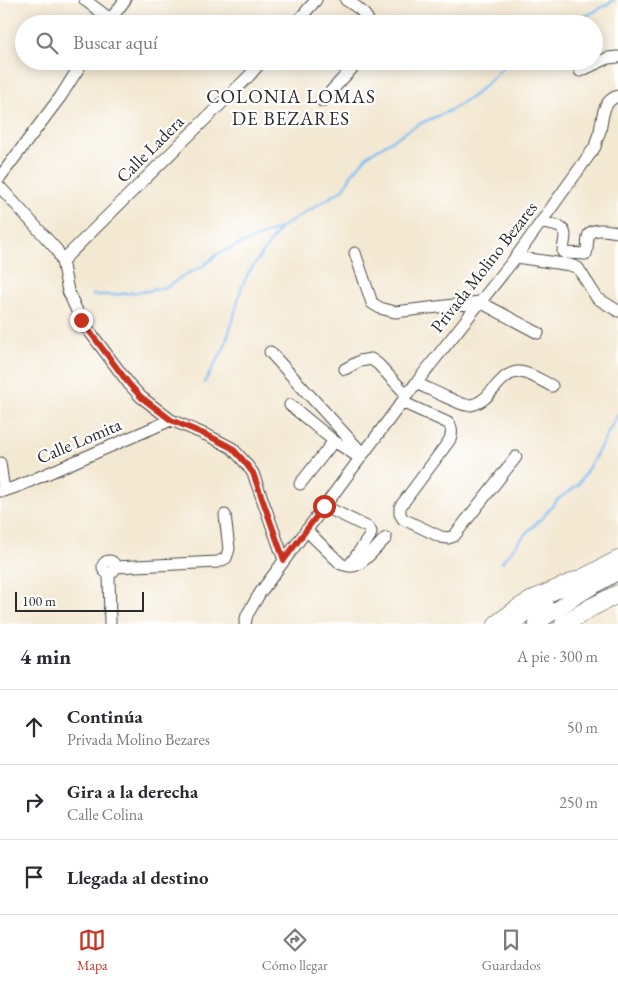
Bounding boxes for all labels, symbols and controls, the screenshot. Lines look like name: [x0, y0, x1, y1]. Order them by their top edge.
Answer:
search box: [15, 15, 603, 70]
icon: search: [33, 29, 61, 57]
text: Buscar aquí: [73, 30, 158, 55]
district label: COLONIA LOMAS DE BEZARES: [206, 84, 376, 131]
street label: Calle Ladera: [111, 109, 189, 187]
street label: Privada Molino Bezares: [425, 196, 542, 337]
route end: [70, 309, 93, 332]
street label: Calle Lomita: [33, 412, 125, 469]
route start: [313, 495, 336, 518]
scale bar: [15, 589, 144, 612]
text: 100 m: [22, 592, 56, 610]
text: 4 min: [20, 643, 71, 670]
text: A pie · 300 m: [517, 646, 598, 667]
text: Continúa: [67, 704, 143, 729]
icon: ahead: [20, 713, 48, 741]
text: 50 m: [567, 717, 598, 738]
text: Privada Molino Bezares: [67, 729, 210, 750]
text: Gira a la derecha: [67, 779, 198, 804]
icon: right: [20, 788, 48, 816]
text: 250 m: [559, 792, 598, 813]
text: Calle Colina: [67, 804, 144, 825]
icon: arrive: [20, 863, 48, 891]
text: Llegada al destino: [67, 865, 209, 890]
tab: Mapa: [77, 926, 108, 974]
tab: Cómo llegar: [262, 926, 328, 974]
tab: Guardados: [482, 926, 541, 974]

